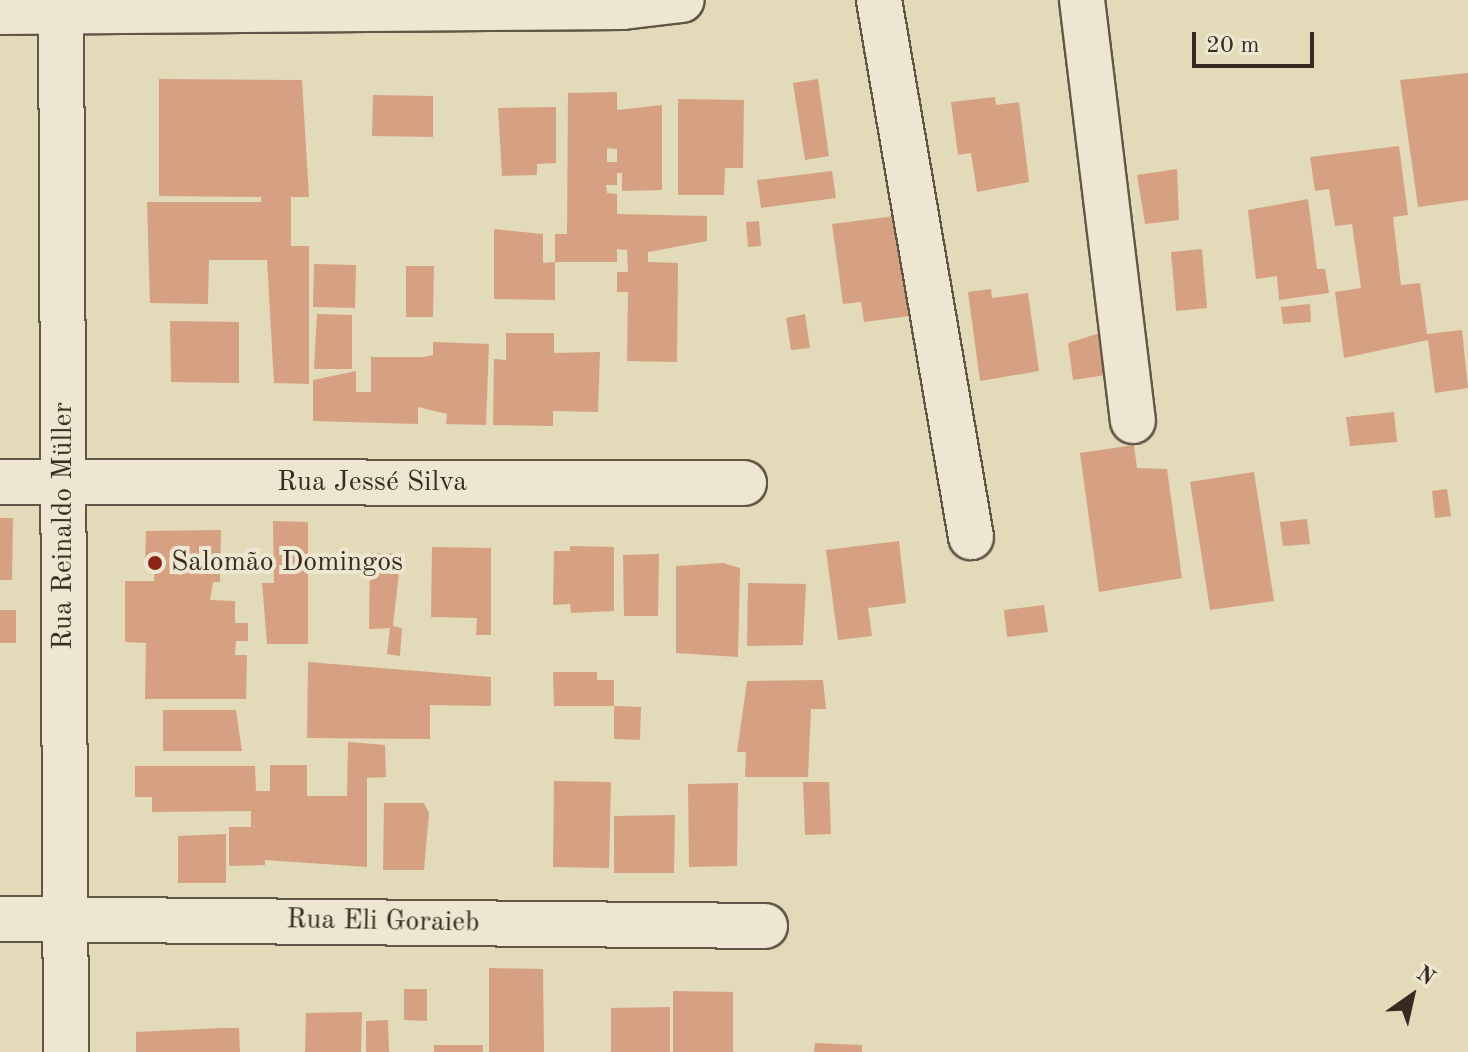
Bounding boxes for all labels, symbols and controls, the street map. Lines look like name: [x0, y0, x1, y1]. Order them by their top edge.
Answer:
scale bar: [1196, 16, 1318, 66]
text: 20 m: [1206, 34, 1260, 58]
street label: Rua Reinaldo Müller: [47, 402, 81, 650]
street label: Rua Jessé Silva: [277, 466, 467, 500]
place label: Salomão Domingos: [171, 546, 403, 580]
marker: Salomão Domingos: [146, 554, 164, 572]
street label: Rua Eli Goraieb: [286, 904, 480, 940]
north arrow: [1372, 956, 1452, 1036]
text: N: [1412, 962, 1439, 990]

